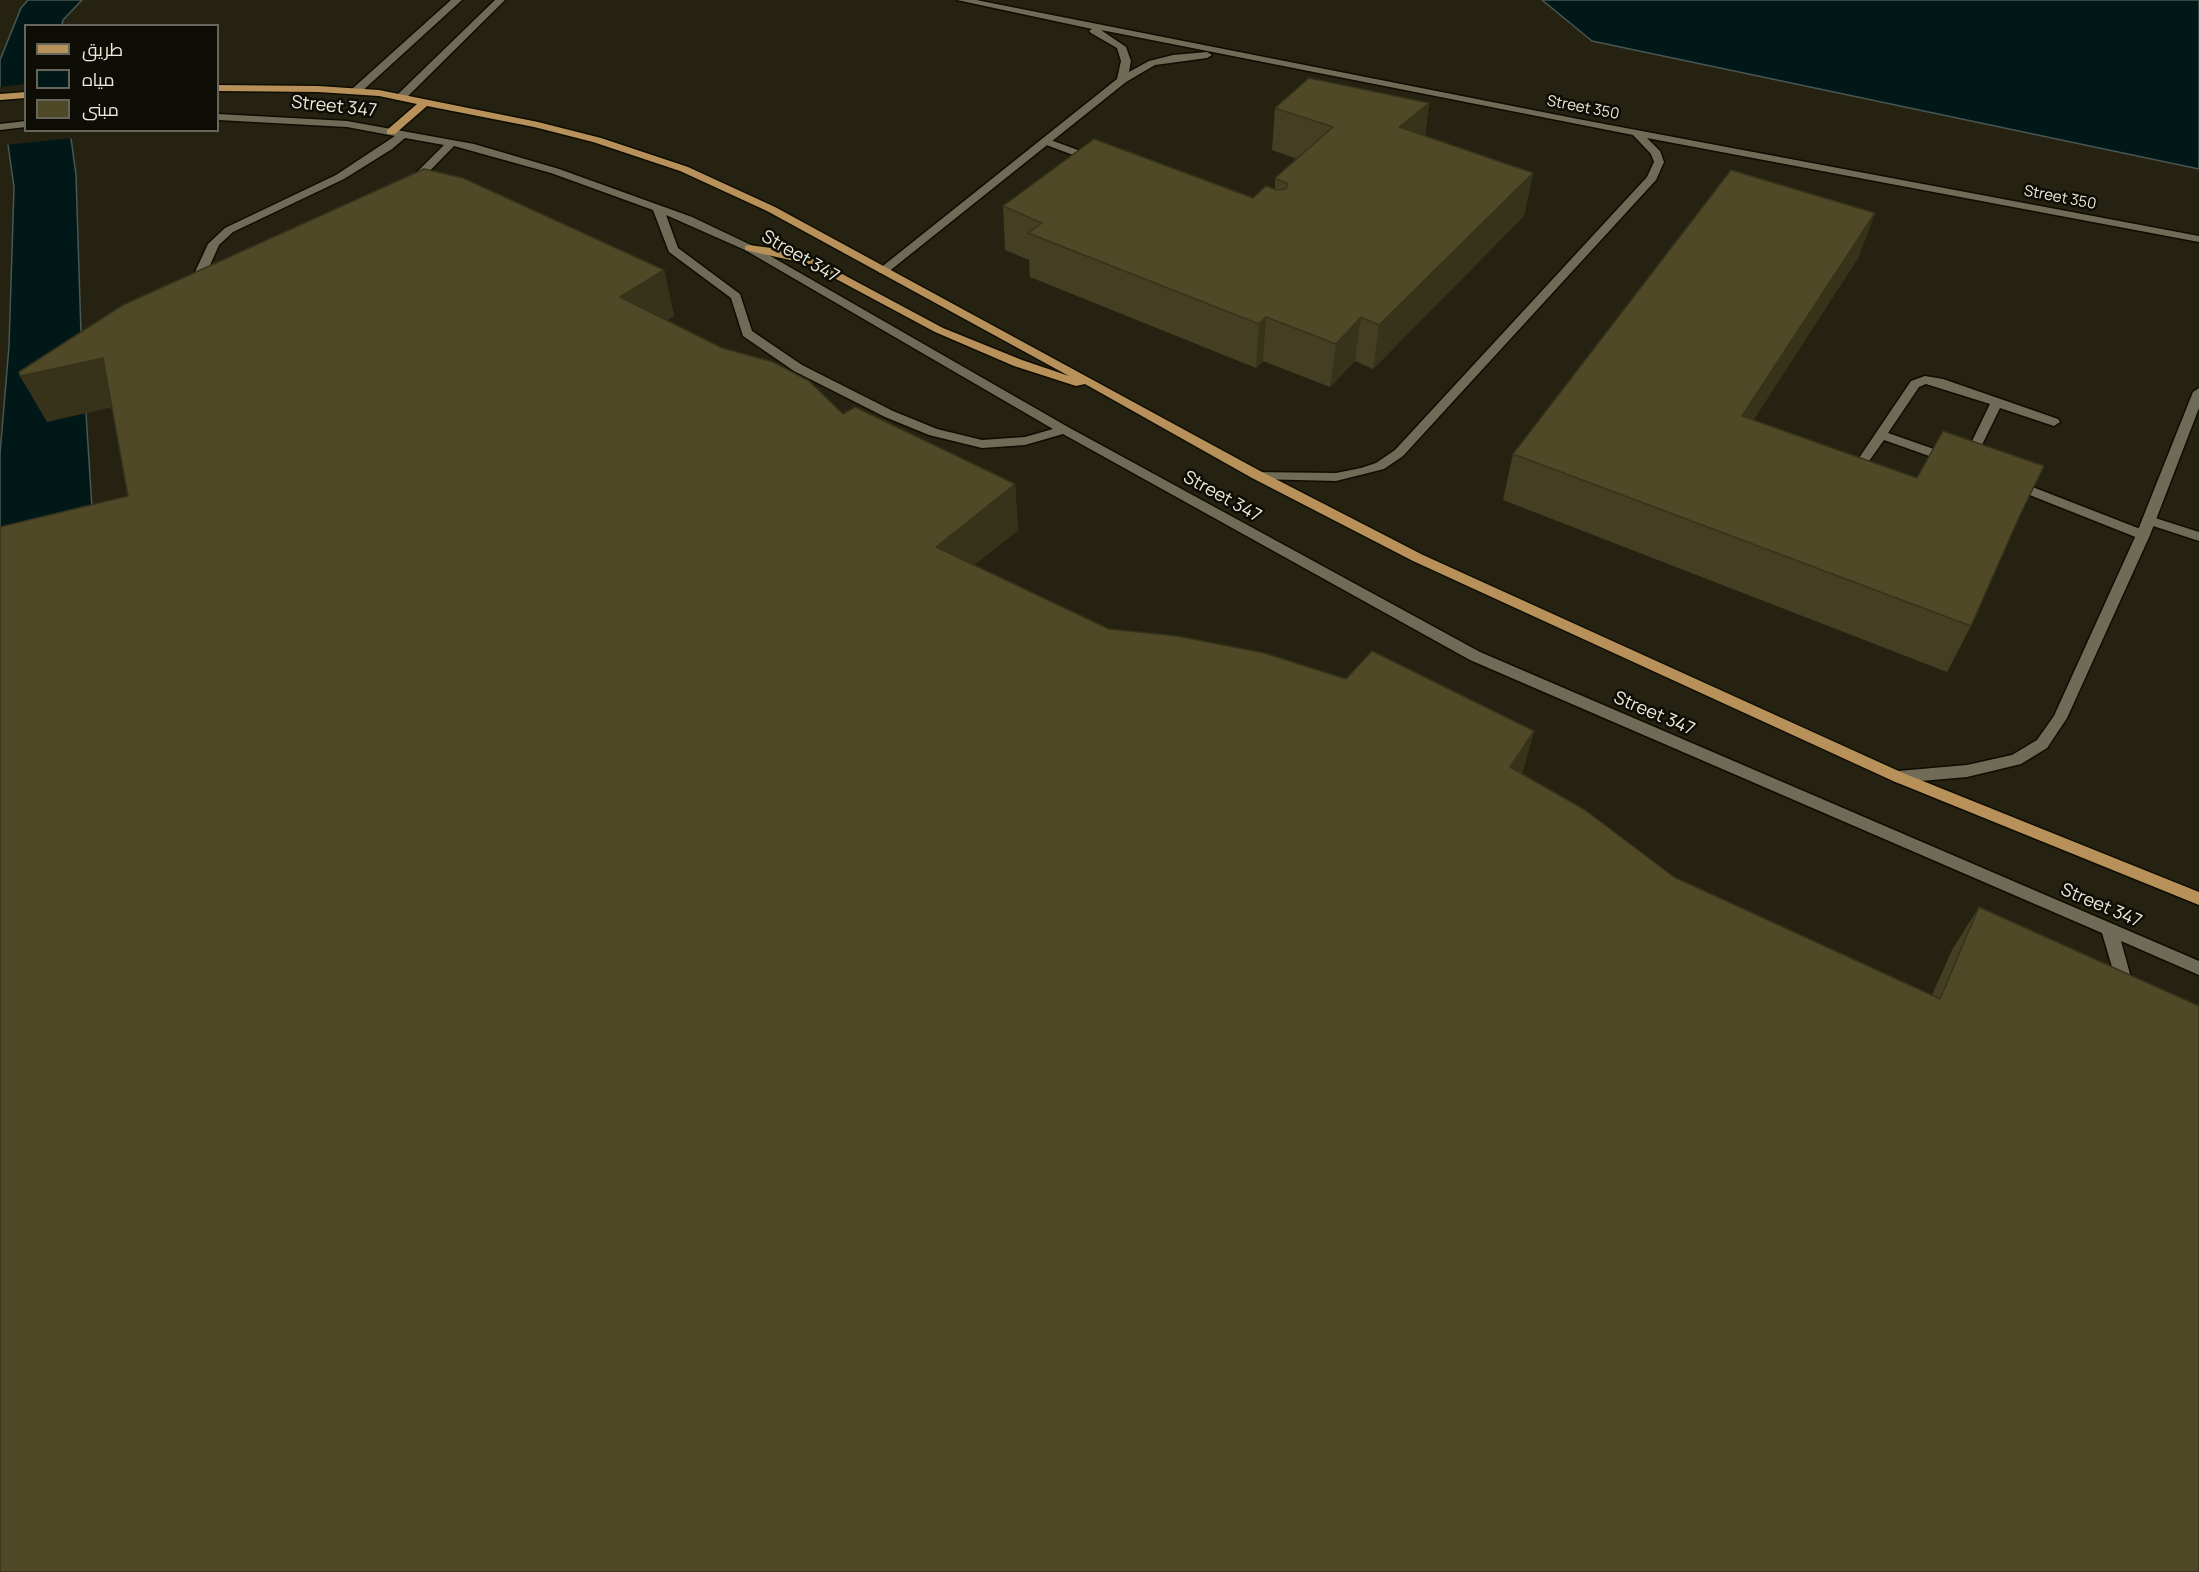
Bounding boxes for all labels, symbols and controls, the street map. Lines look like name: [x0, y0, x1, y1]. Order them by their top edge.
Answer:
legend: [24, 24, 219, 132]
text: طريق: [82, 37, 123, 61]
text: مياه: [82, 67, 115, 91]
street label: Street 347: [290, 92, 378, 122]
street label: Street 350: [1545, 92, 1621, 124]
text: مبنى: [82, 97, 119, 121]
street label: Street 350: [2022, 182, 2098, 214]
street label: Street 347: [757, 226, 843, 288]
street label: Street 347: [1179, 467, 1265, 527]
street label: Street 347: [1610, 687, 1698, 741]
street label: Street 347: [2057, 879, 2145, 933]

